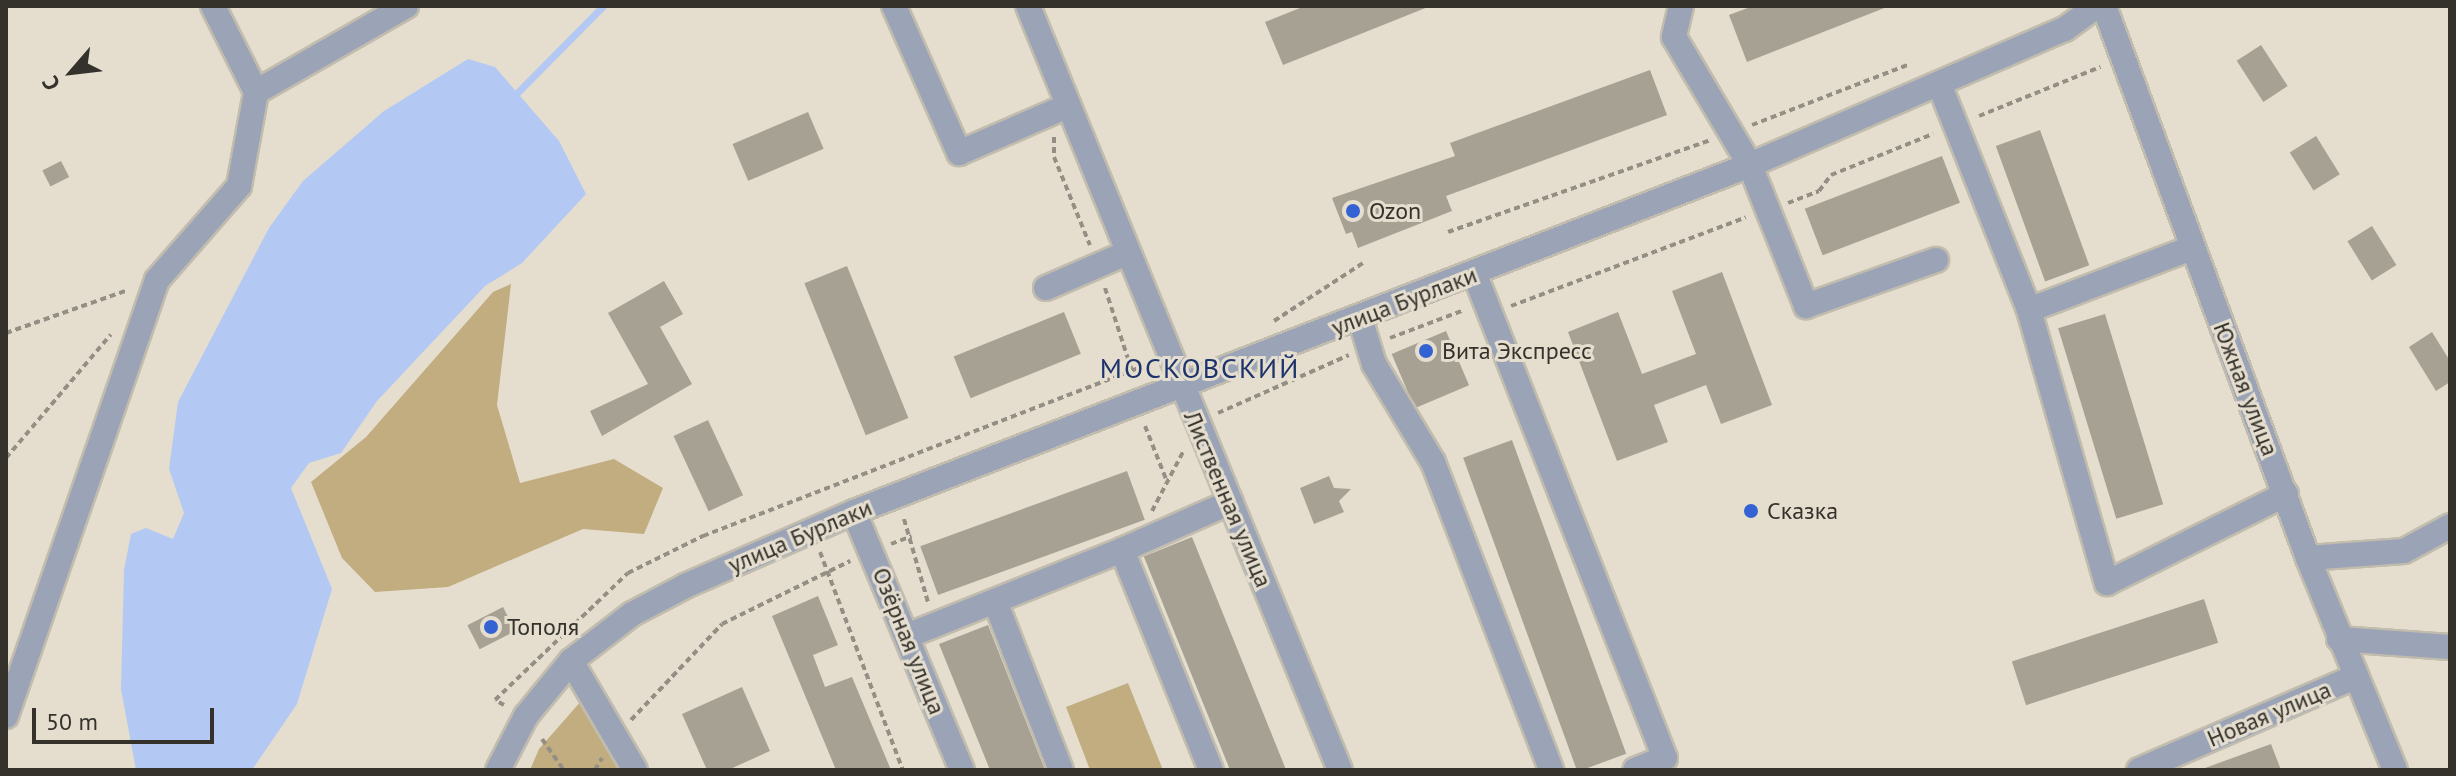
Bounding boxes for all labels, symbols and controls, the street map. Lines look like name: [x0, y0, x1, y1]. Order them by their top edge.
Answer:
north arrow: [32, 32, 112, 112]
text: С: [36, 71, 66, 95]
place label: Ozon: [1369, 197, 1421, 225]
marker: Ozon: [1344, 202, 1362, 220]
street label: улица Бурлаки: [1327, 260, 1481, 342]
street label: Южная улица: [2207, 318, 2285, 460]
place label: Вита Экспресс: [1442, 337, 1592, 365]
marker: Вита Экспресс: [1417, 342, 1435, 360]
district label: МОСКОВСКИЙ: [1100, 351, 1300, 385]
street label: Лиственная улица: [1178, 406, 1278, 592]
street label: улица Бурлаки: [724, 493, 876, 579]
place label: Сказка: [1767, 497, 1838, 525]
marker: Сказка: [1742, 502, 1760, 520]
street label: Озёрная улица: [866, 563, 952, 719]
place label: Тополя: [507, 613, 579, 641]
marker: Тополя: [482, 618, 500, 636]
street label: Новая улица: [2203, 675, 2335, 753]
scale bar: [36, 692, 218, 742]
text: 50 m: [46, 706, 98, 737]

